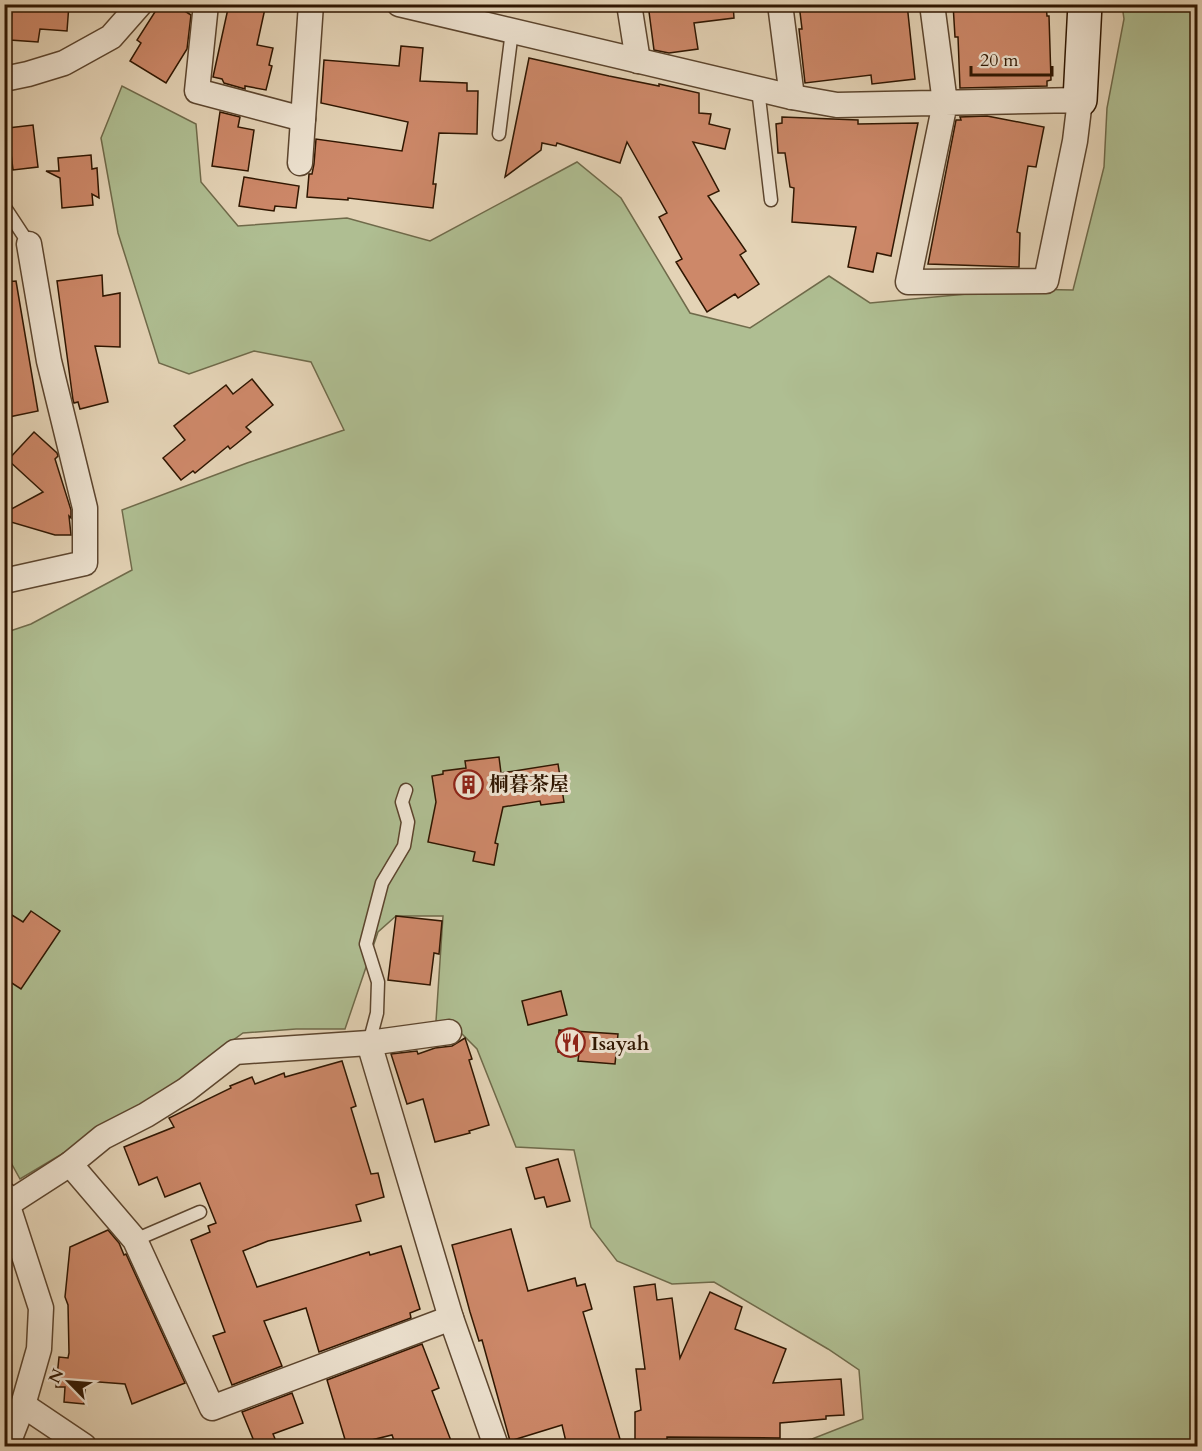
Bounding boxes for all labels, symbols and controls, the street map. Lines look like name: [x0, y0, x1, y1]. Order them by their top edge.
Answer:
scale bar: [971, 39, 1052, 77]
text: 20 m: [980, 48, 1019, 73]
building icon: 桐暮茶屋: [452, 768, 484, 800]
place label: 桐暮茶屋: [489, 771, 569, 798]
restaurant icon: Isayah: [554, 1027, 586, 1059]
place label: Isayah: [591, 1030, 650, 1057]
north arrow: [39, 1352, 99, 1412]
text: N: [43, 1365, 69, 1387]

